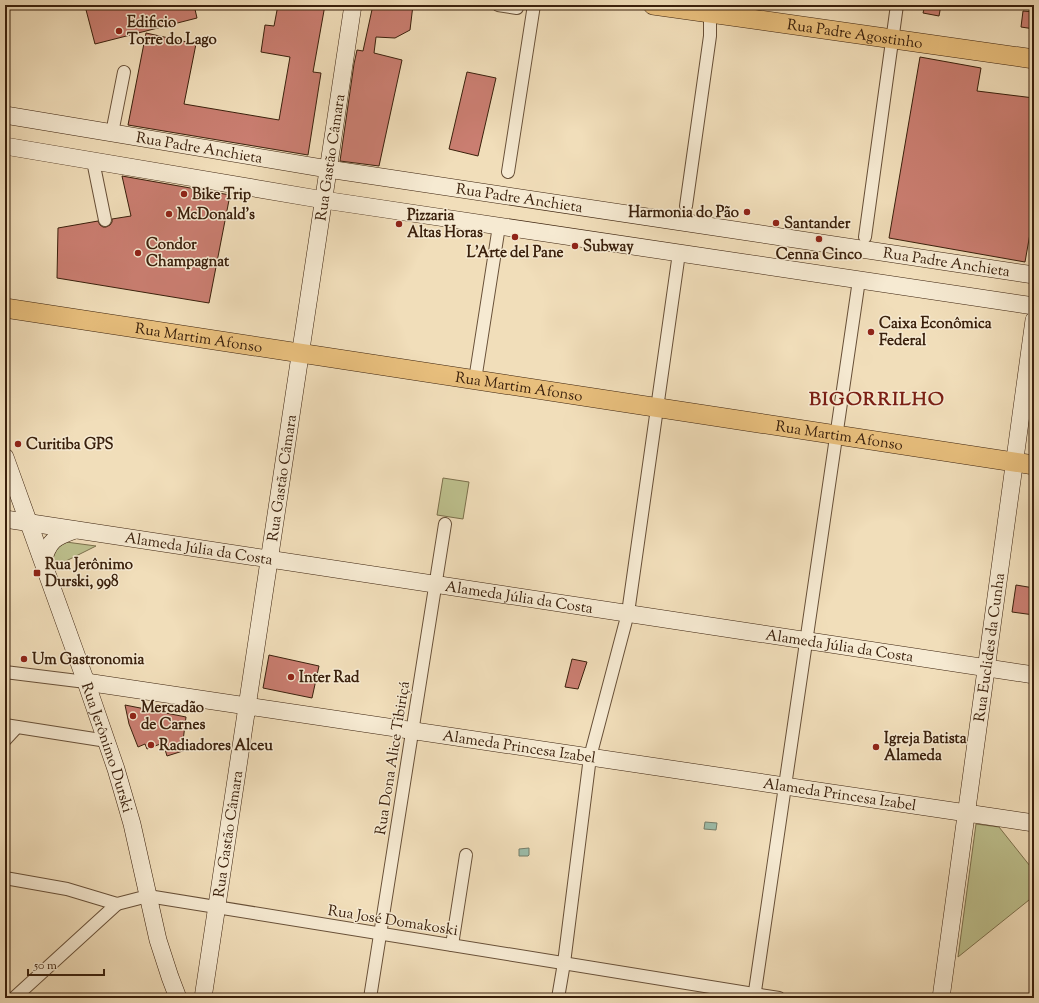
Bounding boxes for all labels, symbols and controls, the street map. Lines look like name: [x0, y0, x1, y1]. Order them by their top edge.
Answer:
place label: Edificio Torre do Lago: [127, 13, 217, 51]
street label: Rua Padre Agostinho: [786, 15, 924, 55]
marker: Edificio Torre do Lago: [114, 26, 124, 36]
street label: Rua Gastão Câmara: [312, 93, 351, 223]
street label: Rua Padre Anchieta: [134, 128, 264, 170]
street label: Rua Padre Anchieta: [454, 179, 584, 219]
place label: Bike Trip: [192, 185, 252, 206]
marker: Bike Trip: [179, 189, 189, 199]
place label: Harmonia do Pão: [628, 203, 739, 224]
place label: McDonald's: [177, 205, 255, 226]
place label: Pizzaria Altas Horas: [407, 206, 483, 244]
marker: Harmonia do Pão: [742, 207, 752, 217]
marker: McDonald's: [164, 209, 174, 219]
place label: Santander: [784, 214, 851, 235]
marker: Santander: [771, 218, 781, 228]
marker: Pizzaria Altas Horas: [394, 219, 404, 229]
marker: L'Arte del Pane: [510, 232, 520, 242]
marker: Cenna Cinco: [814, 234, 824, 244]
place label: Condor Champagnat: [146, 235, 230, 273]
place label: Subway: [583, 237, 634, 258]
marker: Subway: [570, 241, 580, 251]
place label: L'Arte del Pane: [466, 243, 564, 264]
street label: Rua Padre Anchieta: [882, 243, 1011, 283]
place label: Cenna Cinco: [776, 245, 862, 266]
marker: Condor Champagnat: [133, 248, 143, 258]
place label: Caixa Econômica Federal: [879, 314, 992, 352]
street label: Rua Martim Afonso: [133, 319, 264, 359]
marker: Caixa Econômica Federal: [866, 327, 876, 337]
street label: Rua Martim Afonso: [454, 368, 584, 408]
district label: BIGORRILHO: [809, 387, 945, 414]
street label: Rua Gastão Câmara: [263, 413, 303, 543]
street label: Rua Martim Afonso: [774, 417, 904, 457]
place label: Curitiba GPS: [26, 435, 114, 456]
marker: Curitiba GPS: [13, 439, 23, 449]
street label: Alameda Júlia da Costa: [123, 528, 274, 571]
place label: Rua Jerônimo Durski, 998: [45, 555, 133, 593]
marker: Rua Jerônimo Durski, 998: [32, 568, 42, 578]
street label: Rua Euclides da Cunha: [970, 572, 1011, 723]
street label: Alameda Júlia da Costa: [444, 577, 594, 620]
street label: Alameda Júlia da Costa: [764, 625, 915, 669]
place label: Um Gastronomia: [32, 650, 144, 671]
marker: Um Gastronomia: [19, 654, 29, 664]
place label: Inter Rad: [299, 668, 360, 689]
marker: Inter Rad: [286, 672, 296, 682]
street label: Rua Jerônimo Durski: [75, 680, 137, 815]
street label: Rua Dona Alice Tibiriçá: [371, 680, 416, 837]
place label: Mercadão de Carnes: [141, 698, 205, 736]
marker: Mercadão de Carnes: [128, 711, 138, 721]
street label: Alameda Princesa Izabel: [441, 726, 597, 770]
place label: Igreja Batista Alameda: [884, 729, 967, 767]
place label: Radiadores Alceu: [159, 736, 273, 757]
marker: Radiadores Alceu: [146, 740, 156, 750]
marker: Igreja Batista Alameda: [871, 742, 881, 752]
street label: Rua Gastão Câmara: [209, 769, 249, 899]
street label: Alameda Princesa Izabel: [762, 774, 917, 817]
street label: Rua José Domakoski: [326, 901, 459, 942]
scale bar: [28, 951, 104, 977]
text: 50 m: [33, 957, 57, 975]

